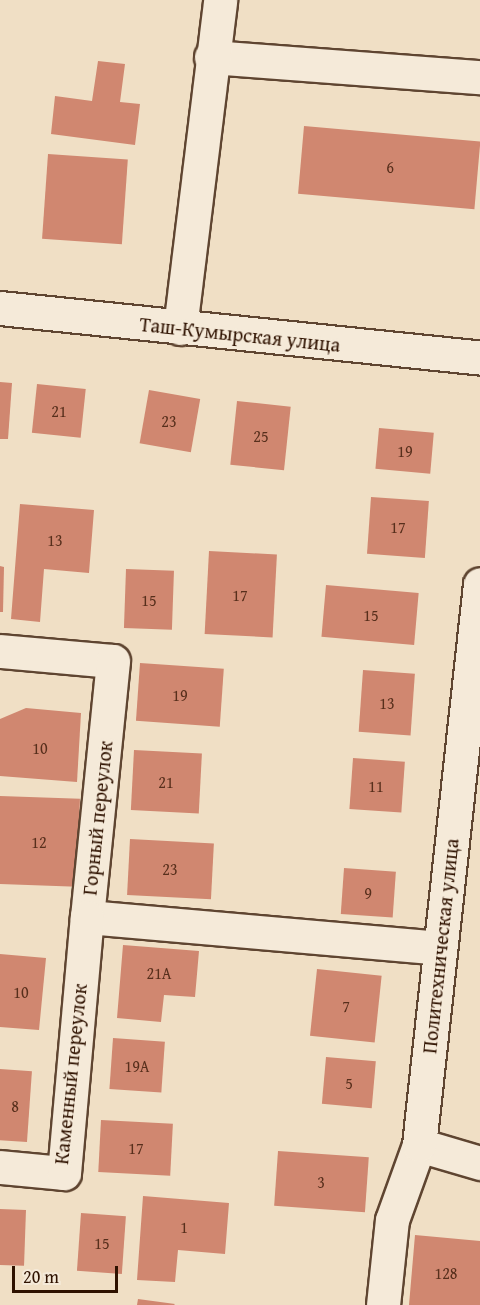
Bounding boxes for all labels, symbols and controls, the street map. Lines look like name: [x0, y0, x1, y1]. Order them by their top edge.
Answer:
house number: 6: [386, 157, 394, 177]
street label: Таш-Кумырская улица: [138, 312, 342, 356]
house number: 21: [51, 401, 67, 421]
house number: 23: [161, 411, 177, 431]
house number: 25: [253, 426, 269, 446]
house number: 19: [397, 441, 413, 461]
house number: 17: [390, 517, 406, 537]
house number: 13: [47, 530, 63, 550]
house number: 17: [232, 585, 248, 605]
house number: 15: [141, 590, 157, 610]
house number: 15: [363, 605, 379, 625]
house number: 19: [172, 685, 188, 705]
house number: 13: [379, 693, 395, 713]
house number: 10: [32, 738, 48, 758]
street label: Горный переулок: [77, 740, 117, 896]
house number: 21: [158, 772, 174, 792]
house number: 11: [368, 776, 384, 796]
house number: 12: [31, 832, 47, 852]
street label: Политехническая улица: [417, 837, 463, 1055]
house number: 23: [162, 859, 178, 879]
house number: 9: [364, 883, 372, 903]
house number: 21А: [146, 963, 172, 983]
house number: 10: [13, 982, 29, 1002]
street label: Каменный переулок: [49, 982, 91, 1166]
house number: 7: [342, 996, 350, 1016]
house number: 19А: [124, 1056, 150, 1076]
house number: 5: [345, 1073, 353, 1093]
house number: 8: [11, 1096, 19, 1116]
house number: 17: [128, 1138, 144, 1158]
house number: 3: [317, 1172, 325, 1192]
house number: 1: [180, 1217, 188, 1237]
house number: 15: [94, 1233, 110, 1253]
scale bar: [15, 1254, 122, 1292]
text: 20 m: [23, 1263, 59, 1290]
house number: 128: [434, 1263, 458, 1283]

